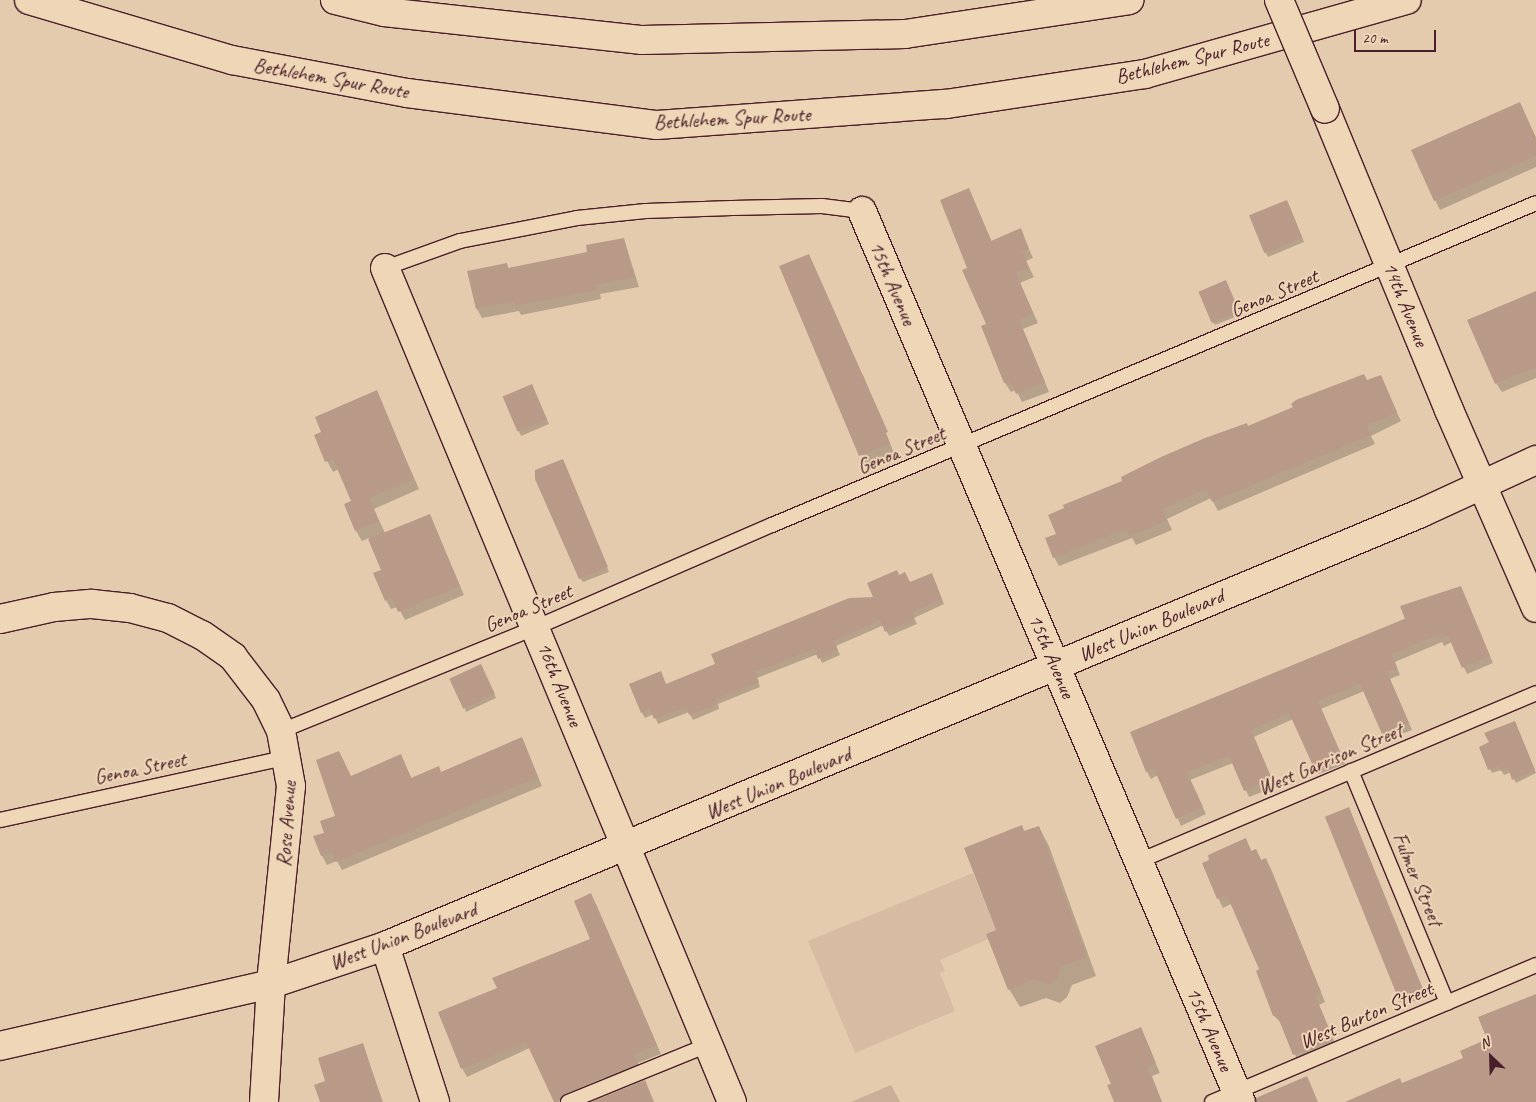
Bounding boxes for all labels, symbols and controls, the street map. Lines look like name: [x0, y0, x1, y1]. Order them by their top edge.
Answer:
scale bar: [1356, 20, 1438, 52]
street label: Bethlehem Spur Route: [1113, 27, 1271, 89]
text: 20 m: [1362, 29, 1388, 48]
street label: Bethlehem Spur Route: [251, 52, 411, 104]
street label: Bethlehem Spur Route: [653, 101, 811, 135]
street label: 15th Avenue: [864, 237, 922, 329]
street label: 14th Avenue: [1378, 258, 1434, 350]
street label: Genoa Street: [1226, 263, 1322, 323]
street label: Genoa Street: [853, 420, 949, 480]
street label: Genoa Street: [480, 578, 576, 638]
street label: West Union Boulevard: [1075, 583, 1227, 667]
street label: 15th Avenue: [1023, 610, 1081, 702]
street label: 16th Avenue: [532, 638, 588, 730]
street label: West Garrison Street: [1254, 717, 1406, 801]
street label: West Union Boulevard: [702, 741, 854, 825]
street label: Genoa Street: [92, 746, 188, 790]
street label: Rose Avenue: [270, 780, 302, 868]
street label: Fulmer Street: [1387, 829, 1449, 929]
street label: West Union Boulevard: [326, 896, 480, 976]
street label: West Burton Street: [1296, 976, 1436, 1054]
street label: 15th Avenue: [1181, 983, 1239, 1075]
north arrow: [1466, 1032, 1516, 1082]
text: N: [1477, 1033, 1492, 1052]

